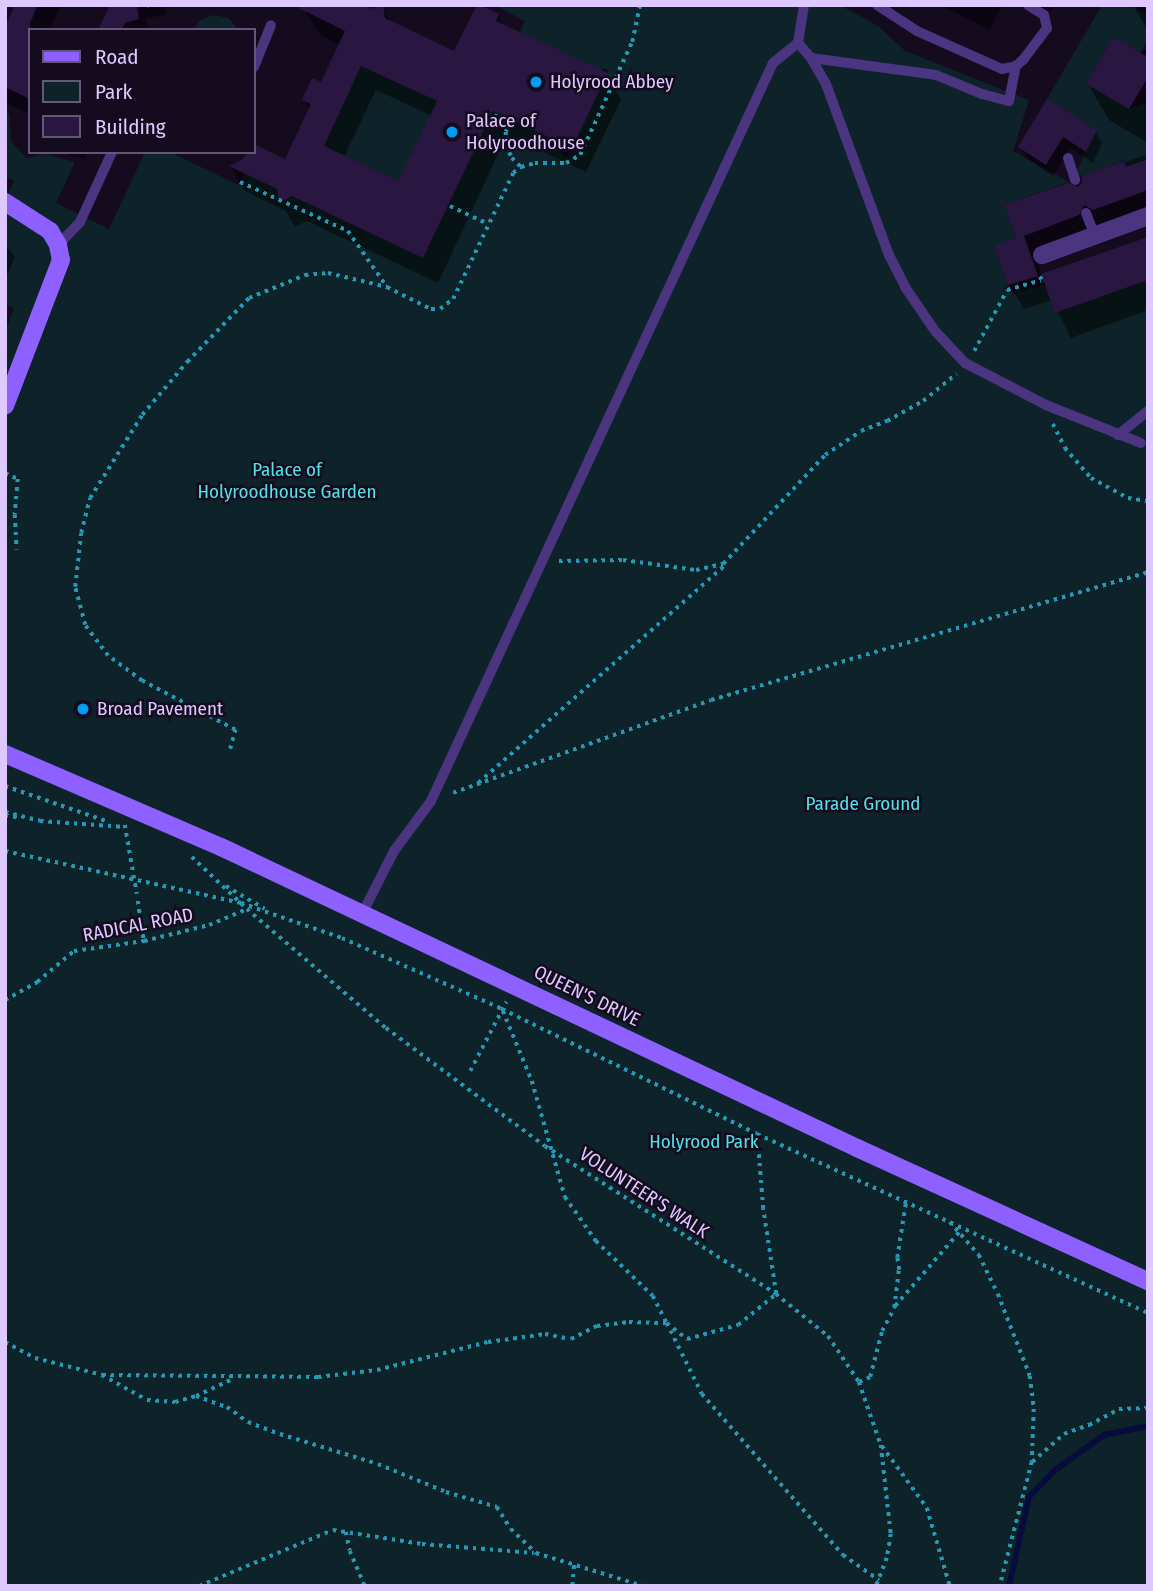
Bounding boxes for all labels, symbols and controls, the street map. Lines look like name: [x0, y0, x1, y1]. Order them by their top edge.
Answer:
legend: [28, 28, 256, 154]
text: Road: [95, 44, 139, 70]
place label: Holyrood Abbey: [550, 71, 674, 93]
marker: Holyrood Abbey: [528, 74, 544, 90]
text: Park: [95, 79, 132, 105]
place label: Palace of Holyroodhouse: [466, 110, 585, 154]
text: Building: [95, 114, 166, 140]
marker: Palace of Holyroodhouse: [444, 124, 460, 140]
park label: Palace of Holyroodhouse Garden: [198, 459, 376, 503]
place label: Broad Pavement: [97, 698, 223, 720]
marker: Broad Pavement: [75, 701, 91, 717]
park label: Parade Ground: [806, 793, 920, 815]
street label: RADICAL ROAD: [81, 903, 195, 947]
street label: QUEEN'S DRIVE: [530, 961, 644, 1031]
park label: Holyrood Park: [649, 1131, 759, 1153]
street label: VOLUNTEER'S WALK: [575, 1143, 713, 1243]

